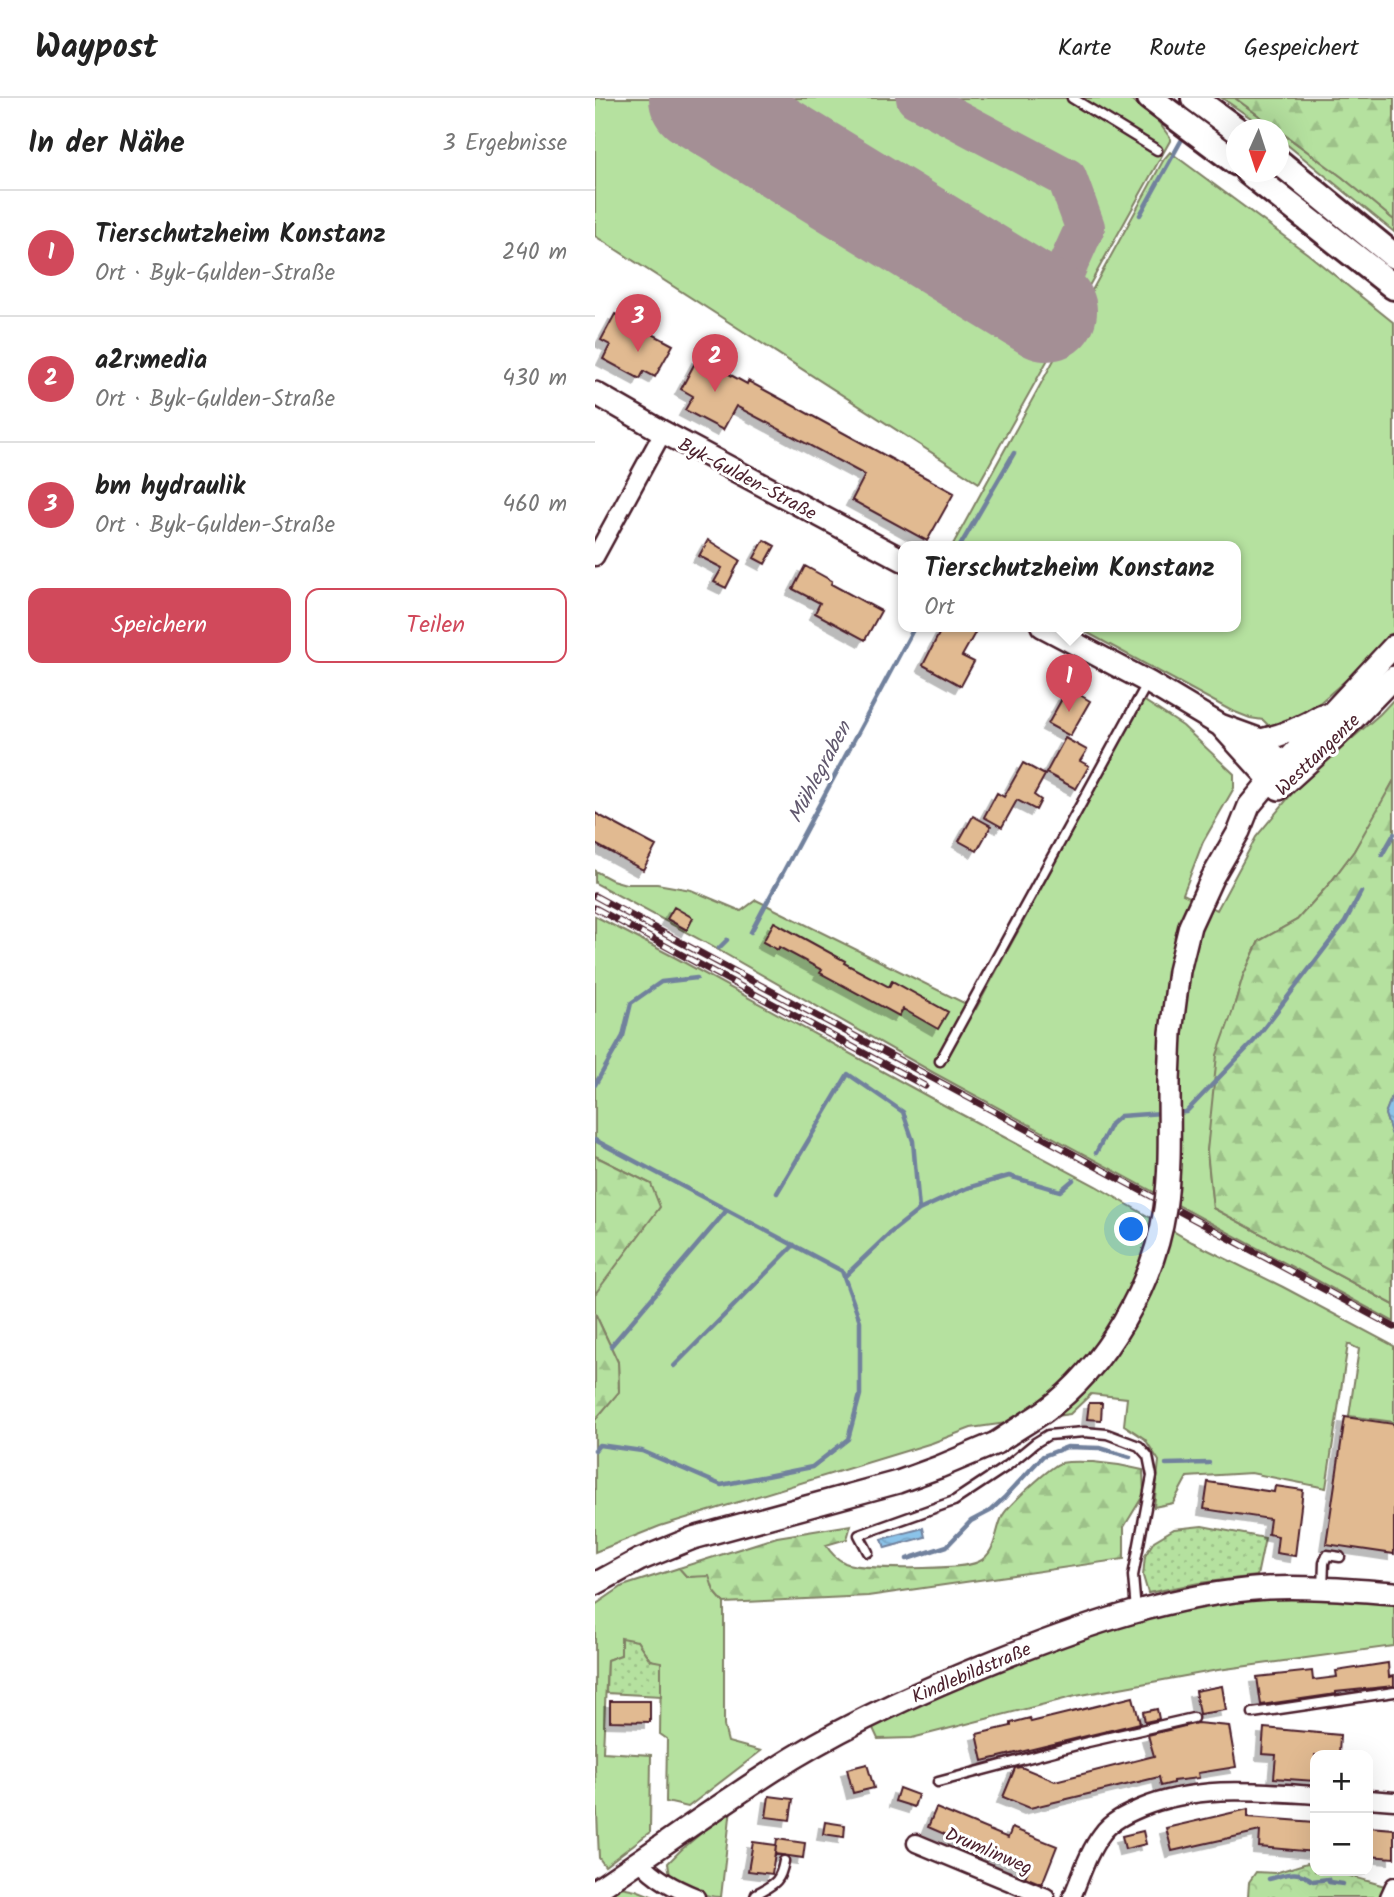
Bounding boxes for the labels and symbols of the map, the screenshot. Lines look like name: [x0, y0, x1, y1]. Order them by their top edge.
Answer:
north arrow: [1226, 119, 1289, 182]
pin: 3: [615, 294, 661, 352]
pin: 2: [692, 334, 738, 392]
street label: Byk-Gulden-Straße: [672, 431, 822, 529]
pin: 1: [1046, 654, 1092, 712]
street label: Westtangente: [1269, 707, 1368, 804]
water label: Mühlegraben: [780, 714, 862, 829]
your location: [1114, 1212, 1148, 1246]
street label: Kindlebildstraße: [907, 1635, 1037, 1713]
street label: Drumlinweg: [940, 1820, 1037, 1884]

